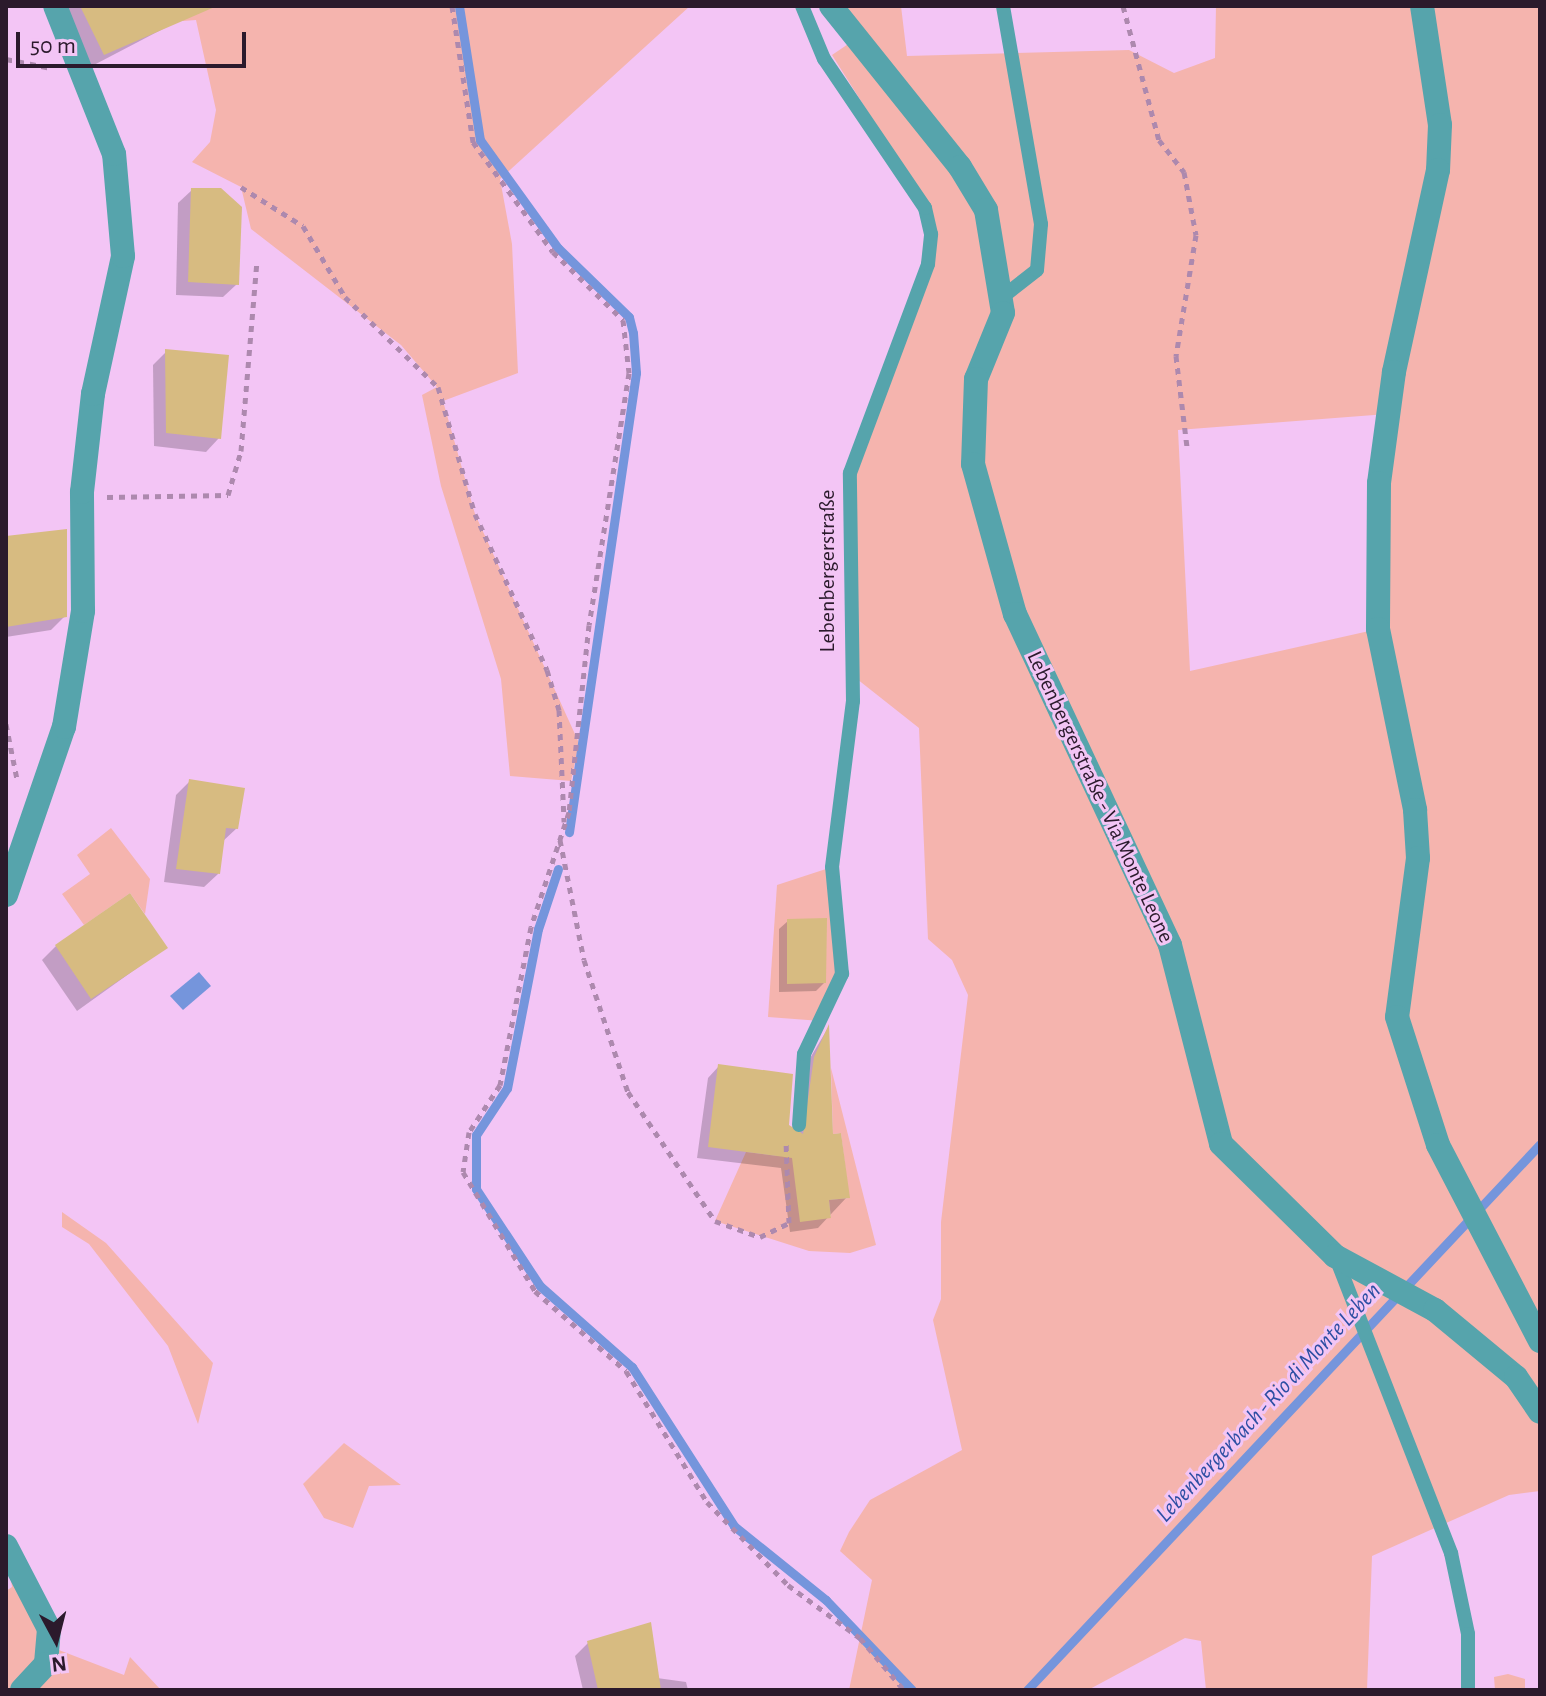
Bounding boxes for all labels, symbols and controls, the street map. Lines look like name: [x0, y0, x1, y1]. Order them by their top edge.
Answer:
scale bar: [20, 16, 250, 66]
text: 50 m: [30, 34, 76, 58]
street label: Lebenbergerstraße: [815, 490, 841, 652]
street label: Lebenbergerstraße - Via Monte Leone: [1021, 647, 1179, 947]
water label: Lebenbergerbach - Rio di Monte Leben: [1150, 1277, 1388, 1529]
north arrow: [16, 1600, 96, 1680]
text: N: [50, 1652, 68, 1676]

